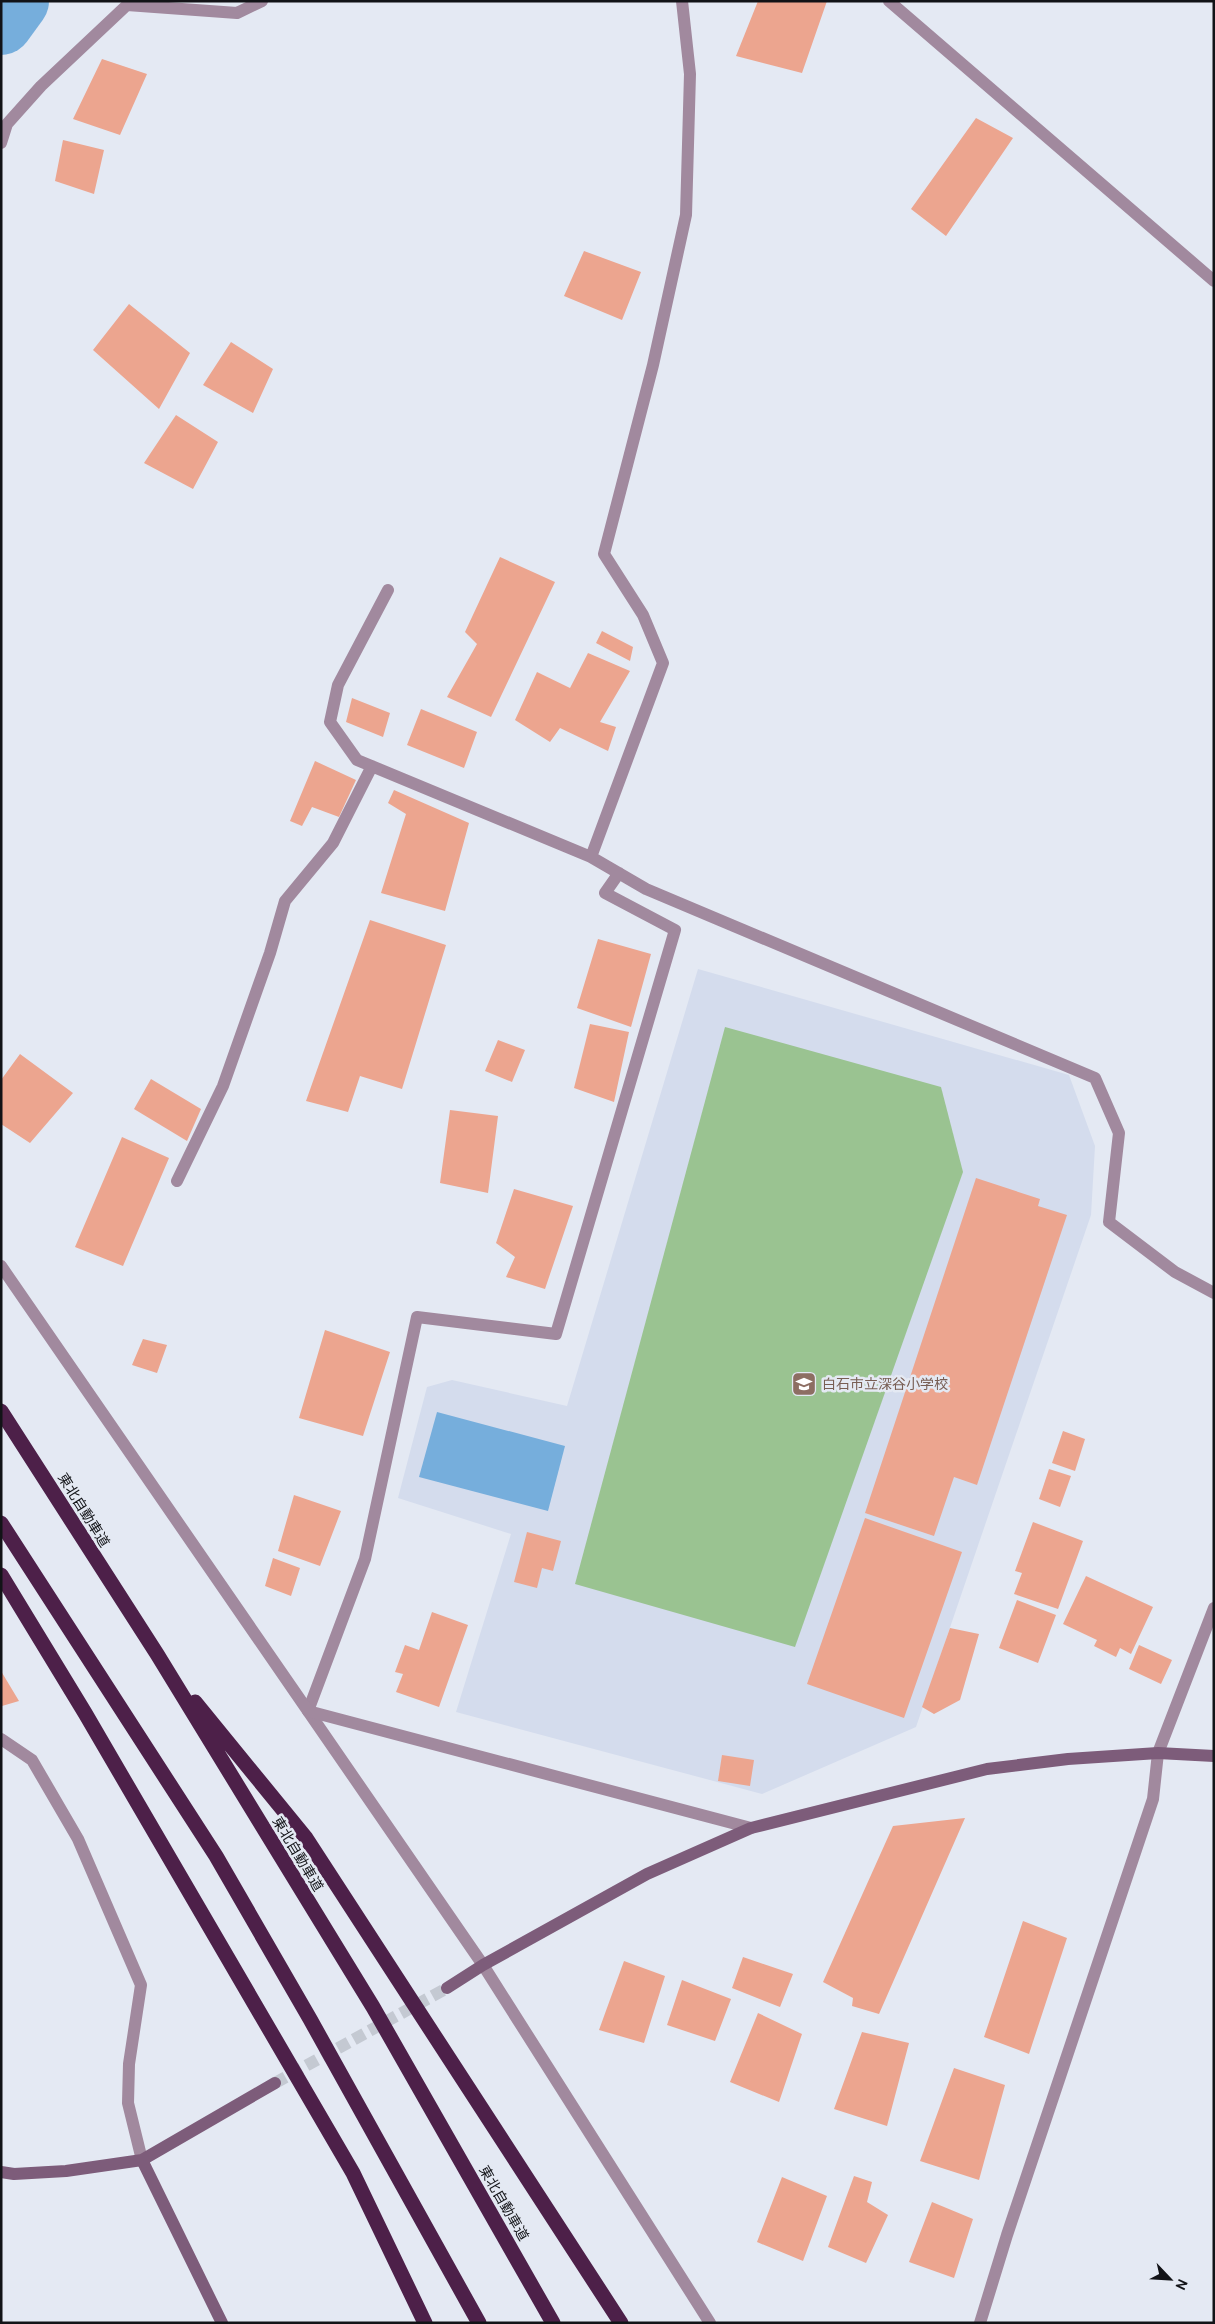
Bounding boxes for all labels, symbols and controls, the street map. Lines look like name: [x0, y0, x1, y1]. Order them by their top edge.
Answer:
school or university icon: 白石市立深谷小学校: [791, 1371, 817, 1397]
place label: 白石市立深谷小学校: [822, 1375, 948, 1393]
street label: 東北自動車道: [54, 1470, 114, 1550]
street label: 東北自動車道: [269, 1813, 327, 1895]
street label: 東北自動車道: [475, 2162, 533, 2244]
north arrow: [1145, 2254, 1195, 2304]
text: N: [1172, 2276, 1192, 2293]

